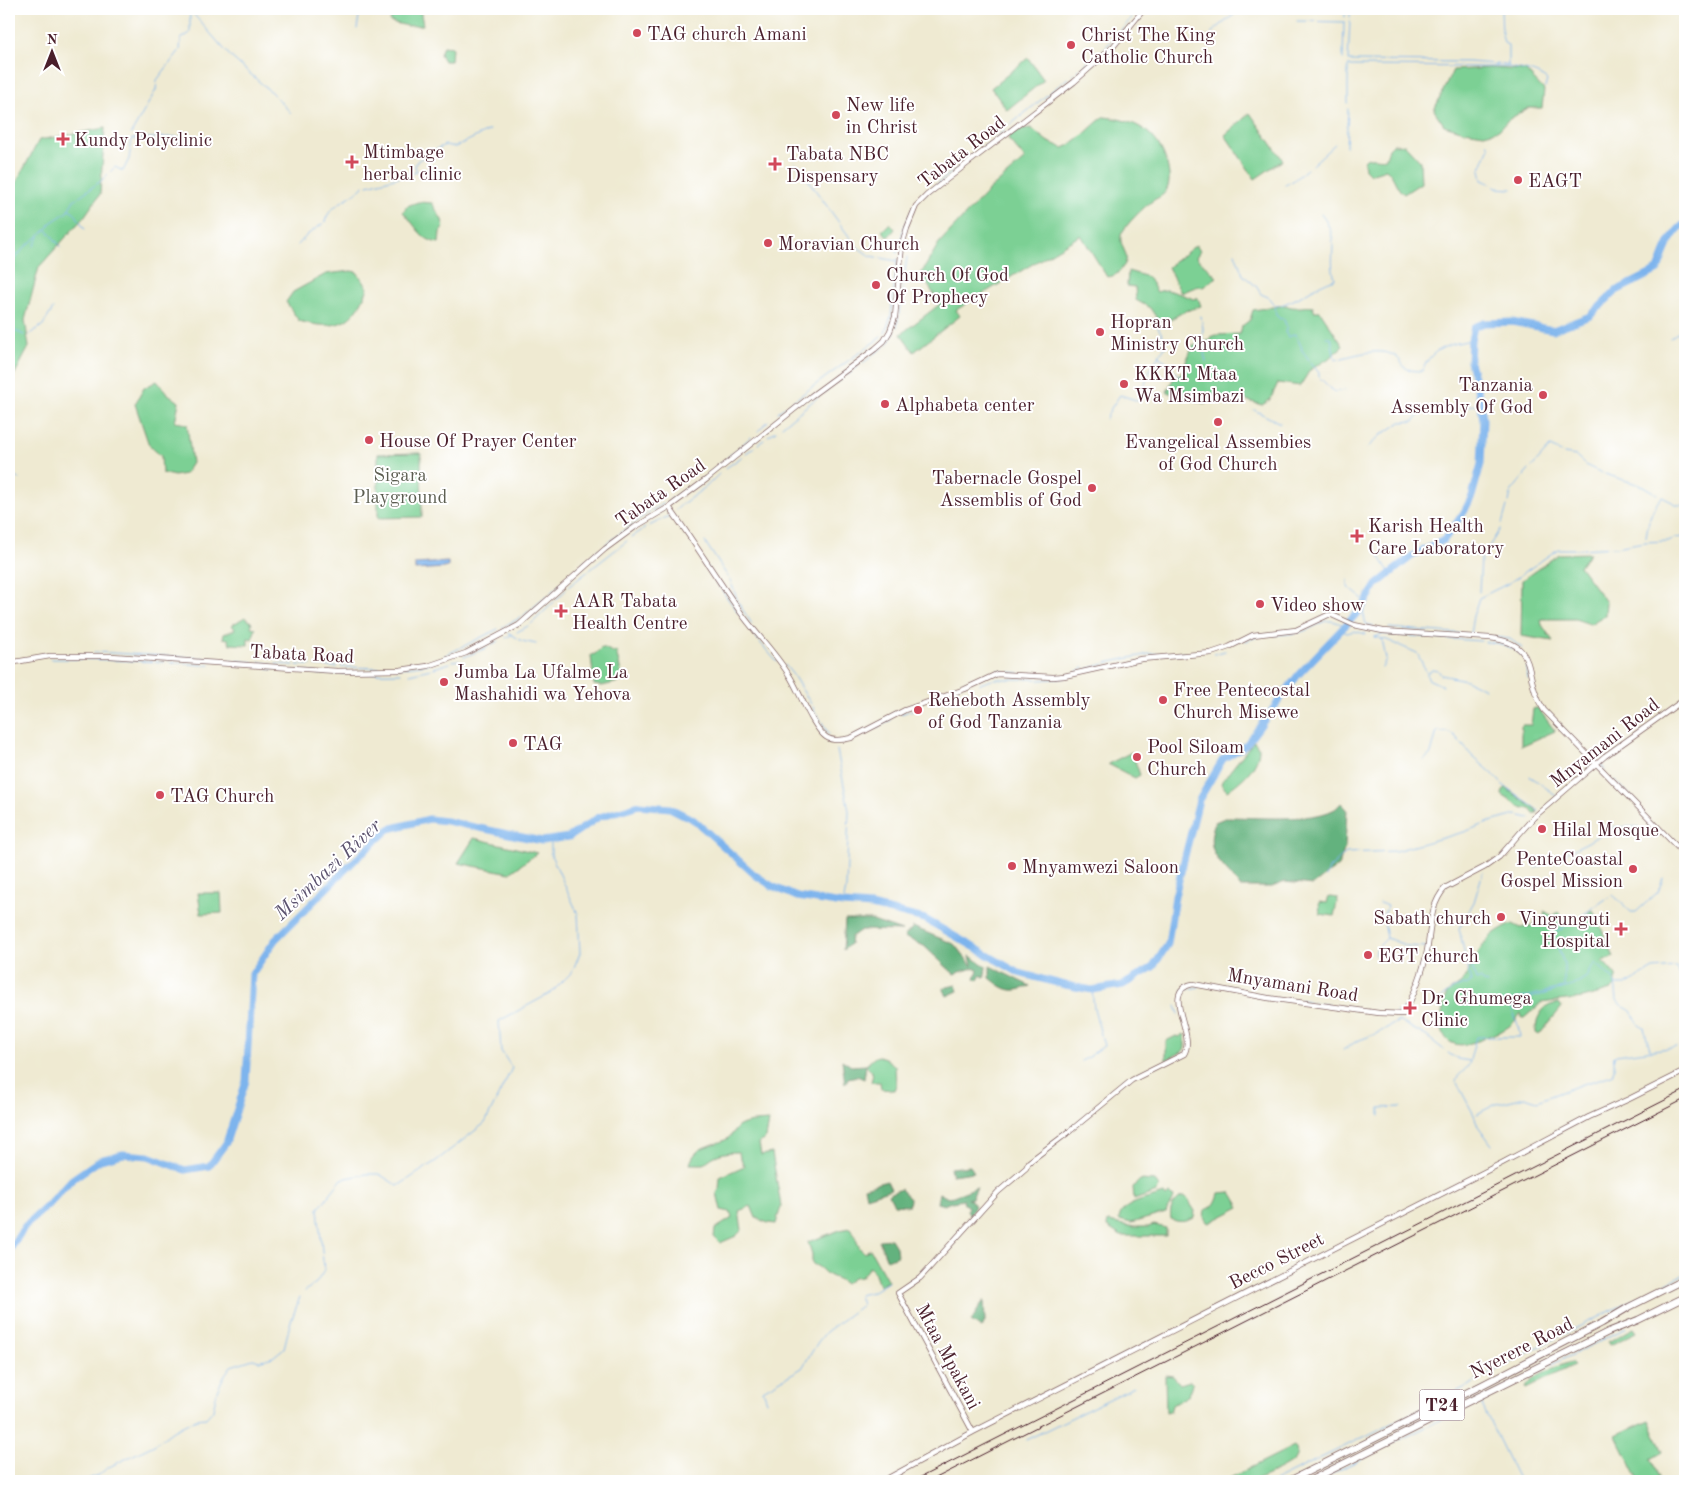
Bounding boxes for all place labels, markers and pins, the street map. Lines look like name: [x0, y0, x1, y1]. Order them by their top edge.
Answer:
place label: TAG church Amani: [647, 26, 807, 45]
marker: TAG church Amani: [631, 27, 643, 39]
place label: Christ The King Catholic Church: [1081, 27, 1216, 68]
marker: Christ The King Catholic Church: [1065, 39, 1077, 51]
place label: New life in Christ: [846, 97, 918, 138]
marker: New life in Christ: [830, 109, 842, 121]
marker: Kundy Polyclinic: [56, 132, 70, 146]
place label: Kundy Polyclinic: [74, 132, 212, 151]
place label: Mtimbage herbal clinic: [363, 144, 462, 185]
place label: Tabata NBC Dispensary: [786, 146, 889, 187]
marker: Mtimbage herbal clinic: [345, 155, 359, 169]
marker: Tabata NBC Dispensary: [768, 157, 782, 171]
place label: EAGT: [1528, 173, 1582, 192]
marker: EAGT: [1512, 174, 1524, 186]
place label: Moravian Church: [778, 236, 920, 255]
marker: Moravian Church: [762, 237, 774, 249]
place label: Church Of God Of Prophecy: [886, 267, 1009, 308]
marker: Church Of God Of Prophecy: [870, 279, 882, 291]
place label: Hopran Ministry Church: [1110, 314, 1244, 355]
marker: Hopran Ministry Church: [1094, 326, 1106, 338]
place label: KKKT Mtaa Wa Msimbazi: [1134, 366, 1244, 407]
place label: Tanzania Assembly Of God: [1390, 377, 1534, 418]
marker: KKKT Mtaa Wa Msimbazi: [1118, 378, 1130, 390]
marker: Tanzania Assembly Of God: [1537, 389, 1549, 401]
place label: Alphabeta center: [895, 397, 1035, 416]
marker: Alphabeta center: [879, 398, 891, 410]
marker: Evangelical Assembies of God Church: [1212, 416, 1224, 428]
place label: House Of Prayer Center: [379, 433, 577, 452]
marker: House Of Prayer Center: [363, 434, 375, 446]
place label: Evangelical Assembies of God Church: [1125, 434, 1311, 475]
place label: Tabernacle Gospel Assemblis of God: [932, 470, 1082, 511]
marker: Tabernacle Gospel Assemblis of God: [1086, 482, 1098, 494]
place label: Karish Health Care Laboratory: [1368, 518, 1504, 559]
marker: Karish Health Care Laboratory: [1350, 529, 1364, 543]
place label: AAR Tabata Health Centre: [572, 593, 687, 634]
place label: Video show: [1270, 597, 1365, 616]
marker: Video show: [1254, 598, 1266, 610]
marker: AAR Tabata Health Centre: [554, 604, 568, 618]
place label: Jumba La Ufalme La Mashahidi wa Yehova: [454, 664, 632, 705]
marker: Jumba La Ufalme La Mashahidi wa Yehova: [438, 676, 450, 688]
place label: Free Pentecostal Church Misewe: [1173, 682, 1310, 723]
place label: Reheboth Assembly of God Tanzania: [928, 692, 1091, 733]
marker: Free Pentecostal Church Misewe: [1157, 694, 1169, 706]
marker: Reheboth Assembly of God Tanzania: [912, 704, 924, 716]
place label: TAG: [523, 736, 563, 755]
marker: TAG: [507, 737, 519, 749]
place label: Pool Siloam Church: [1147, 739, 1244, 780]
marker: Pool Siloam Church: [1131, 751, 1143, 763]
place label: TAG Church: [170, 788, 274, 807]
marker: TAG Church: [154, 789, 166, 801]
place label: Hilal Mosque: [1552, 822, 1659, 841]
marker: Hilal Mosque: [1536, 823, 1548, 835]
place label: PenteCoastal Gospel Mission: [1500, 851, 1623, 892]
place label: Mnyamwezi Saloon: [1022, 859, 1179, 878]
marker: Mnyamwezi Saloon: [1006, 860, 1018, 872]
marker: PenteCoastal Gospel Mission: [1627, 863, 1639, 875]
place label: Sabath church: [1373, 910, 1491, 929]
marker: Sabath church: [1495, 911, 1507, 923]
place label: Vingunguti Hospital: [1518, 911, 1610, 952]
marker: Vingunguti Hospital: [1614, 922, 1628, 936]
place label: EGT church: [1378, 948, 1479, 967]
marker: EGT church: [1362, 949, 1374, 961]
place label: Dr. Ghumega Clinic: [1421, 990, 1532, 1031]
marker: Dr. Ghumega Clinic: [1403, 1001, 1417, 1015]

